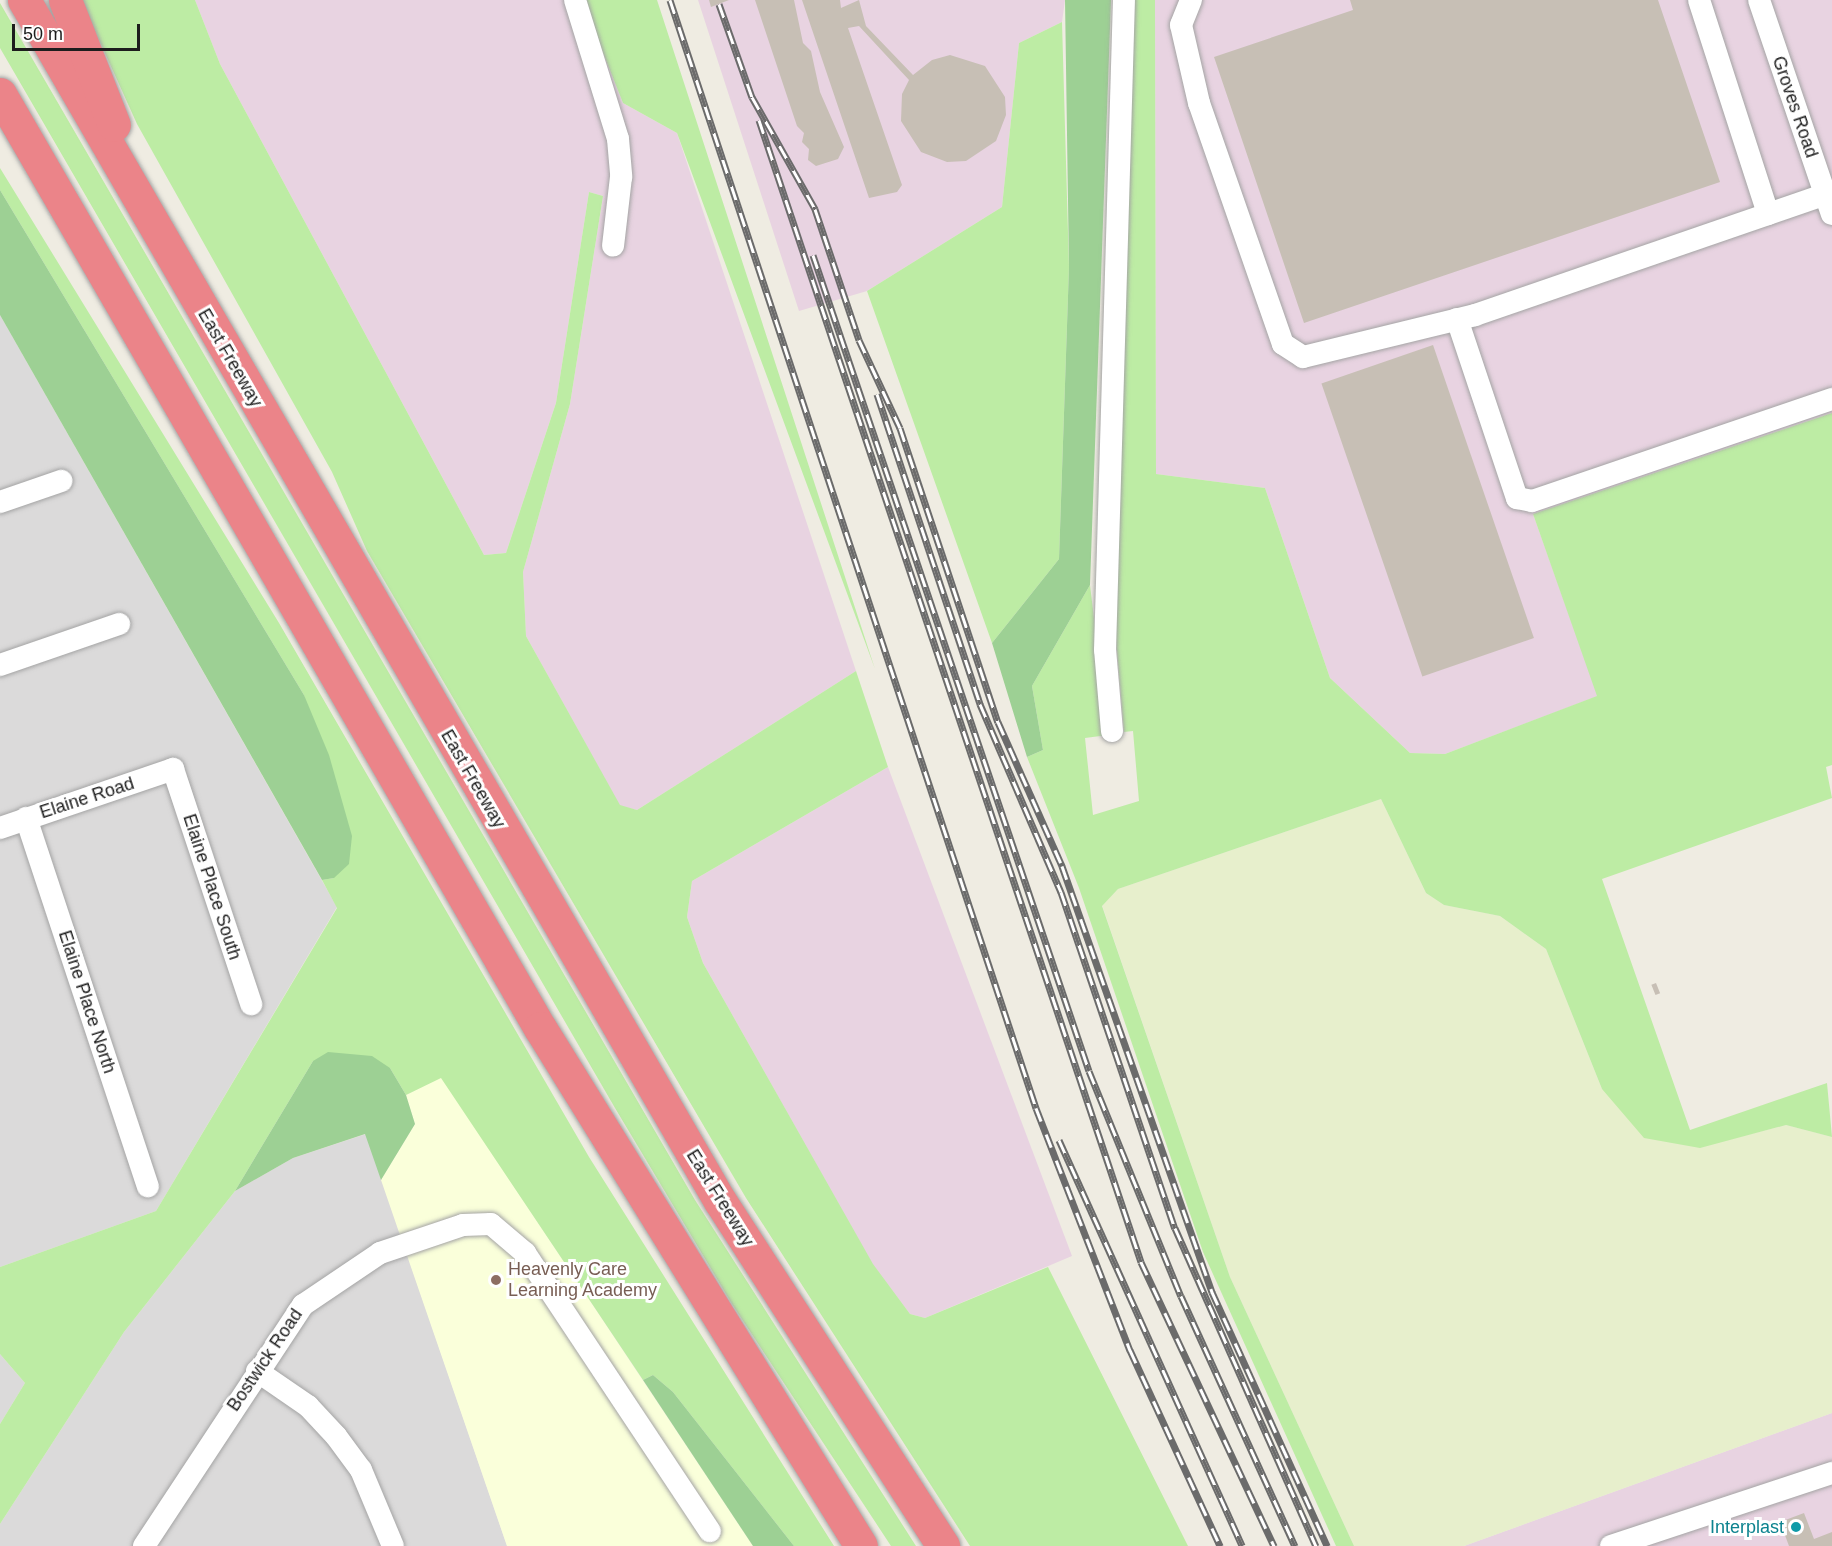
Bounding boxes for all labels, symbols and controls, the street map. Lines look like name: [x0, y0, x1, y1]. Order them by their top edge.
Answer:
scale bar: [15, 12, 142, 50]
text: 50 m: [23, 24, 63, 44]
street label: Groves Road: [1768, 53, 1822, 161]
street label: East Freeway: [193, 305, 267, 411]
street label: East Freeway: [436, 726, 510, 832]
street label: Elaine Road: [37, 773, 137, 823]
street label: Elaine Place South: [178, 811, 246, 963]
street label: Elaine Place North: [54, 928, 120, 1076]
street label: East Freeway: [682, 1146, 758, 1250]
place label: Heavenly Care Learning Academy: [508, 1259, 658, 1302]
marker: Heavenly Care Learning Academy: [489, 1273, 503, 1287]
street label: Bostwick Road: [223, 1305, 307, 1415]
place label: Interplast: [1710, 1516, 1784, 1538]
marker: Interplast: [1789, 1520, 1803, 1534]

